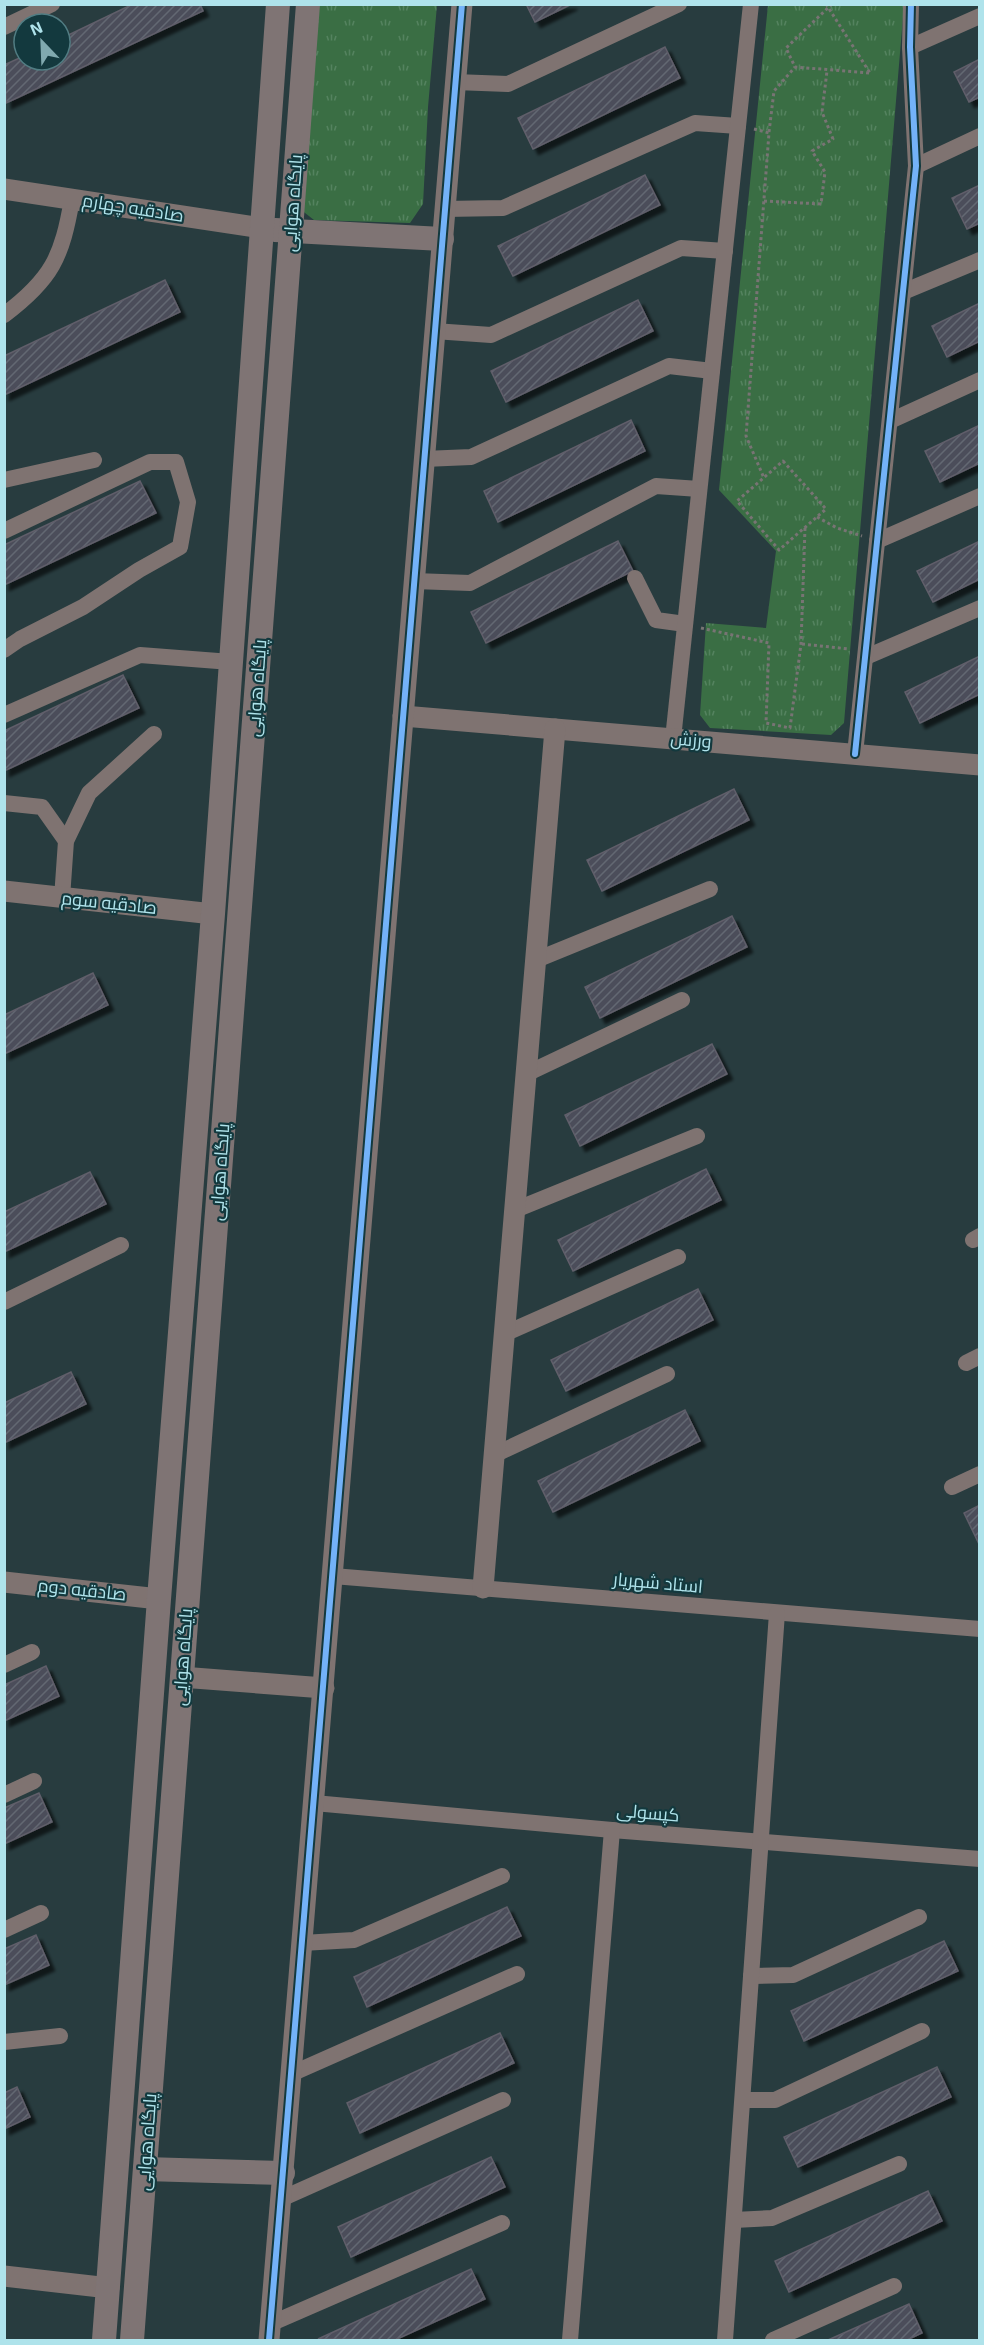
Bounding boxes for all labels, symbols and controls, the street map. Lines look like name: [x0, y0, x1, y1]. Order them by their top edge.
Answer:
north arrow: [12, 12, 72, 72]
text: N: [27, 17, 45, 39]
street label: پایگاه هوایی: [278, 153, 308, 253]
street label: صادقیه چهارم: [80, 188, 186, 228]
street label: پایگاه هوایی: [242, 638, 272, 738]
street label: ورزش: [670, 726, 713, 753]
street label: صادقیه سوم: [60, 886, 158, 920]
street label: پایگاه هوایی: [205, 1122, 235, 1222]
street label: استاد شهریار: [611, 1567, 704, 1598]
street label: صادقیه دوم: [36, 1573, 128, 1607]
street label: پایگاه هوایی: [168, 1607, 198, 1707]
street label: کپسولی: [616, 1798, 681, 1827]
street label: پایگاه هوایی: [132, 2092, 162, 2192]

